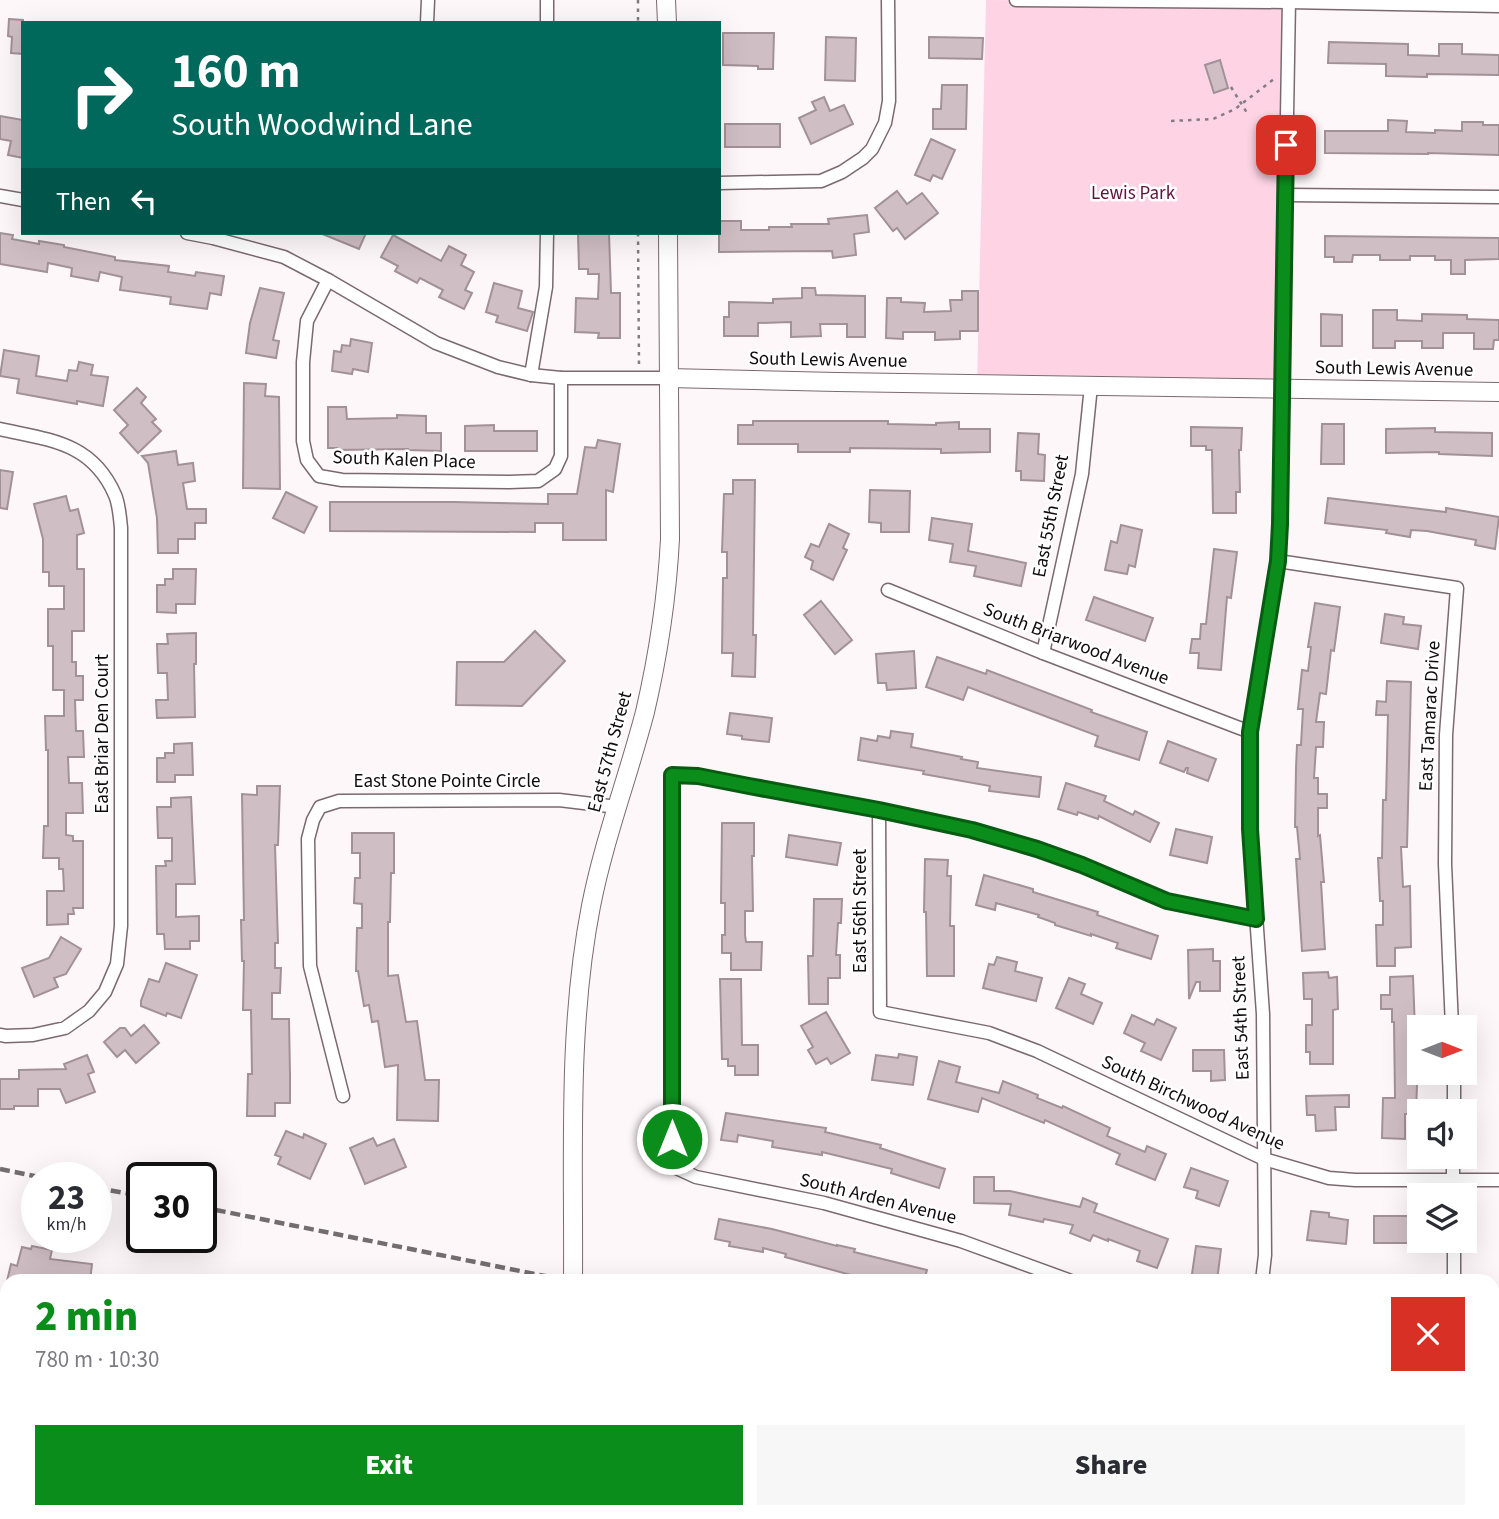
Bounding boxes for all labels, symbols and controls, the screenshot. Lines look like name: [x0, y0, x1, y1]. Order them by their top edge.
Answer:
text: 160 m: [171, 37, 300, 107]
icon: right: [56, 49, 147, 140]
text: South Woodwind Lane: [171, 102, 473, 148]
pin: [1256, 115, 1316, 175]
icon: arrive: [1267, 126, 1305, 164]
park label: Lewis Park: [1091, 180, 1176, 207]
icon: left: [125, 182, 163, 220]
text: Then: [56, 183, 111, 220]
street label: South Lewis Avenue: [749, 345, 907, 375]
street label: South Lewis Avenue: [1315, 354, 1473, 384]
street label: South Kalen Place: [332, 444, 476, 476]
street label: East 55th Street: [1026, 452, 1076, 580]
street label: South Briarwood Avenue: [979, 596, 1173, 692]
street label: East Tamarac Drive: [1413, 640, 1447, 792]
street label: East Briar Den Court: [89, 654, 116, 814]
street label: East 57th Street: [581, 688, 639, 816]
street label: East Stone Pointe Circle: [353, 768, 541, 795]
street label: East 56th Street: [847, 848, 874, 973]
street label: East 54th Street: [1225, 955, 1257, 1081]
north arrow: [1407, 1015, 1477, 1085]
map controls: [1407, 1015, 1477, 1253]
street label: South Birchwood Avenue: [1097, 1049, 1289, 1157]
button: sound: [1407, 1099, 1477, 1169]
position arrow: [635, 1102, 709, 1176]
speed limit sign: 30: [126, 1162, 217, 1253]
street label: South Arden Avenue: [797, 1166, 959, 1232]
text: 23: [48, 1173, 85, 1223]
button: layers: [1407, 1183, 1477, 1253]
text: km/h: [47, 1212, 86, 1237]
text: 2 min: [35, 1287, 138, 1347]
button: close: [1391, 1297, 1465, 1371]
text: 780 m · 10:30: [35, 1343, 159, 1376]
button: Exit: [35, 1425, 743, 1505]
button: Share: [757, 1425, 1465, 1505]

